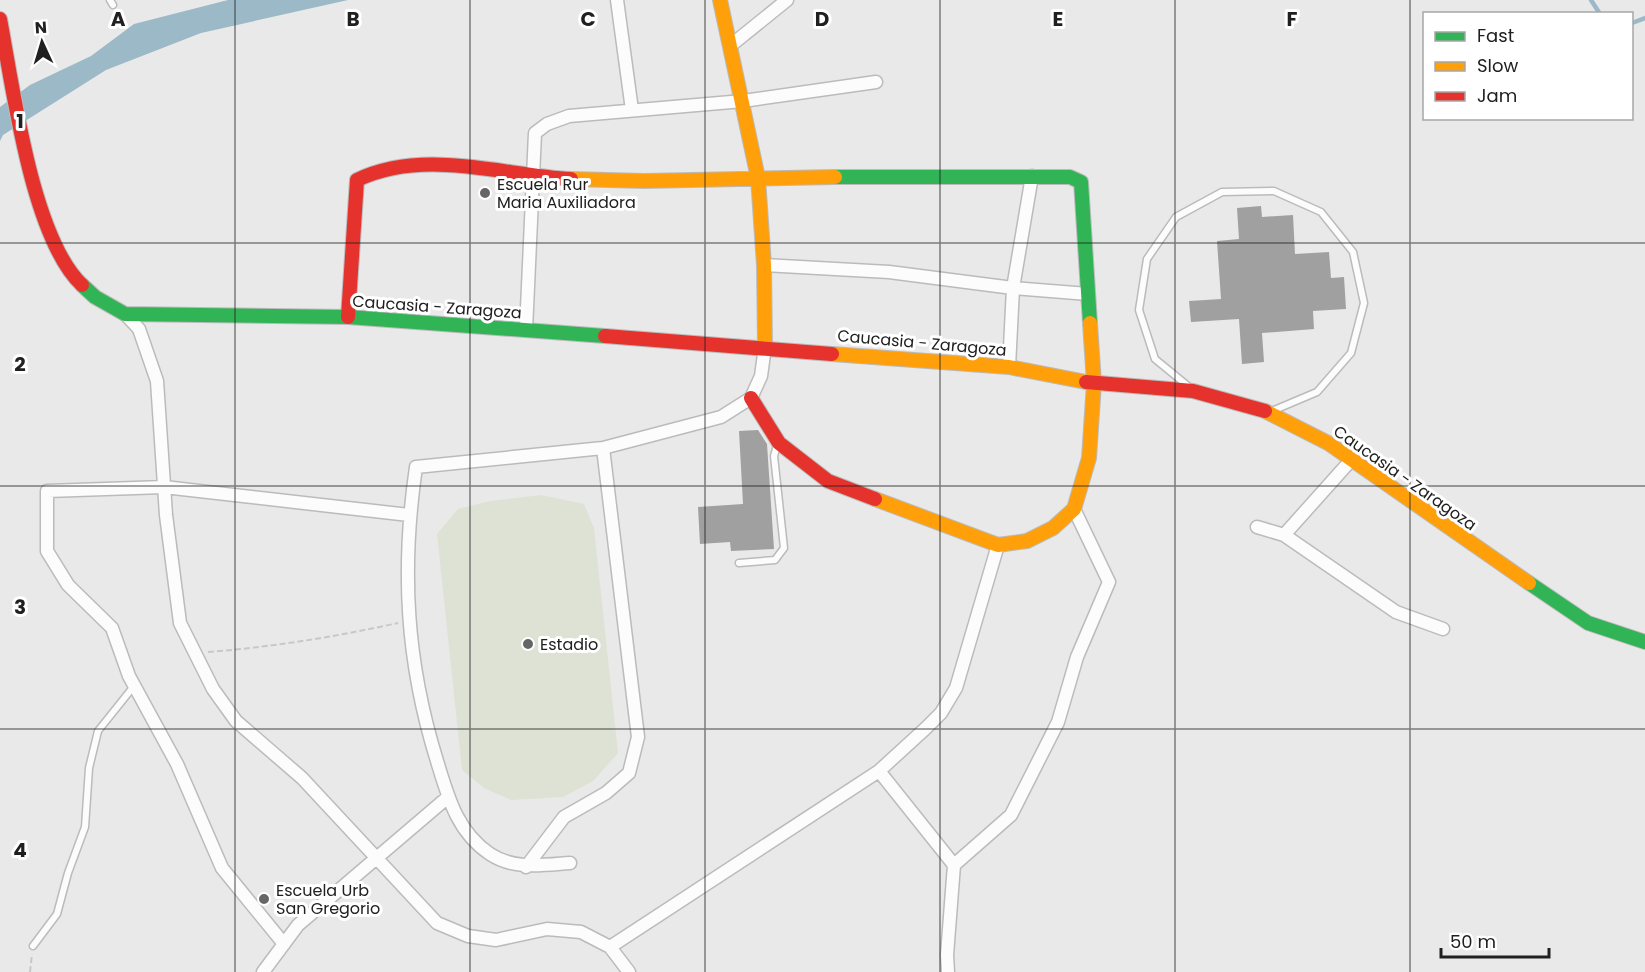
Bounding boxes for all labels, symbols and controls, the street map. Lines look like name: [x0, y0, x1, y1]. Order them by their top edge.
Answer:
text: A: [111, 5, 126, 33]
text: B: [346, 5, 360, 33]
text: C: [580, 5, 596, 33]
text: D: [815, 5, 829, 33]
text: E: [1053, 5, 1063, 33]
text: F: [1287, 5, 1298, 33]
north arrow: [12, 12, 72, 72]
legend: [1423, 12, 1633, 120]
text: N: [34, 16, 48, 39]
text: Fast: [1477, 23, 1514, 48]
text: Slow: [1477, 53, 1519, 78]
text: Jam: [1477, 83, 1517, 108]
text: 1: [16, 107, 24, 135]
place label: Escuela Rur Maria Auxiliadora: [497, 173, 636, 214]
marker: Escuela Rur Maria Auxiliadora: [478, 186, 492, 200]
street label: Caucasia - Zaragoza: [351, 290, 523, 324]
street label: Caucasia - Zaragoza: [836, 324, 1008, 362]
text: 2: [14, 350, 26, 378]
street label: Caucasia - Zaragoza: [1329, 420, 1481, 536]
text: 3: [14, 593, 26, 621]
place label: Estadio: [540, 633, 598, 656]
marker: Estadio: [521, 637, 535, 651]
text: 4: [13, 836, 27, 864]
place label: Escuela Urb San Gregorio: [276, 879, 380, 920]
marker: Escuela Urb San Gregorio: [257, 892, 271, 906]
scale bar: [1441, 921, 1549, 959]
text: 50 m: [1450, 929, 1496, 954]

